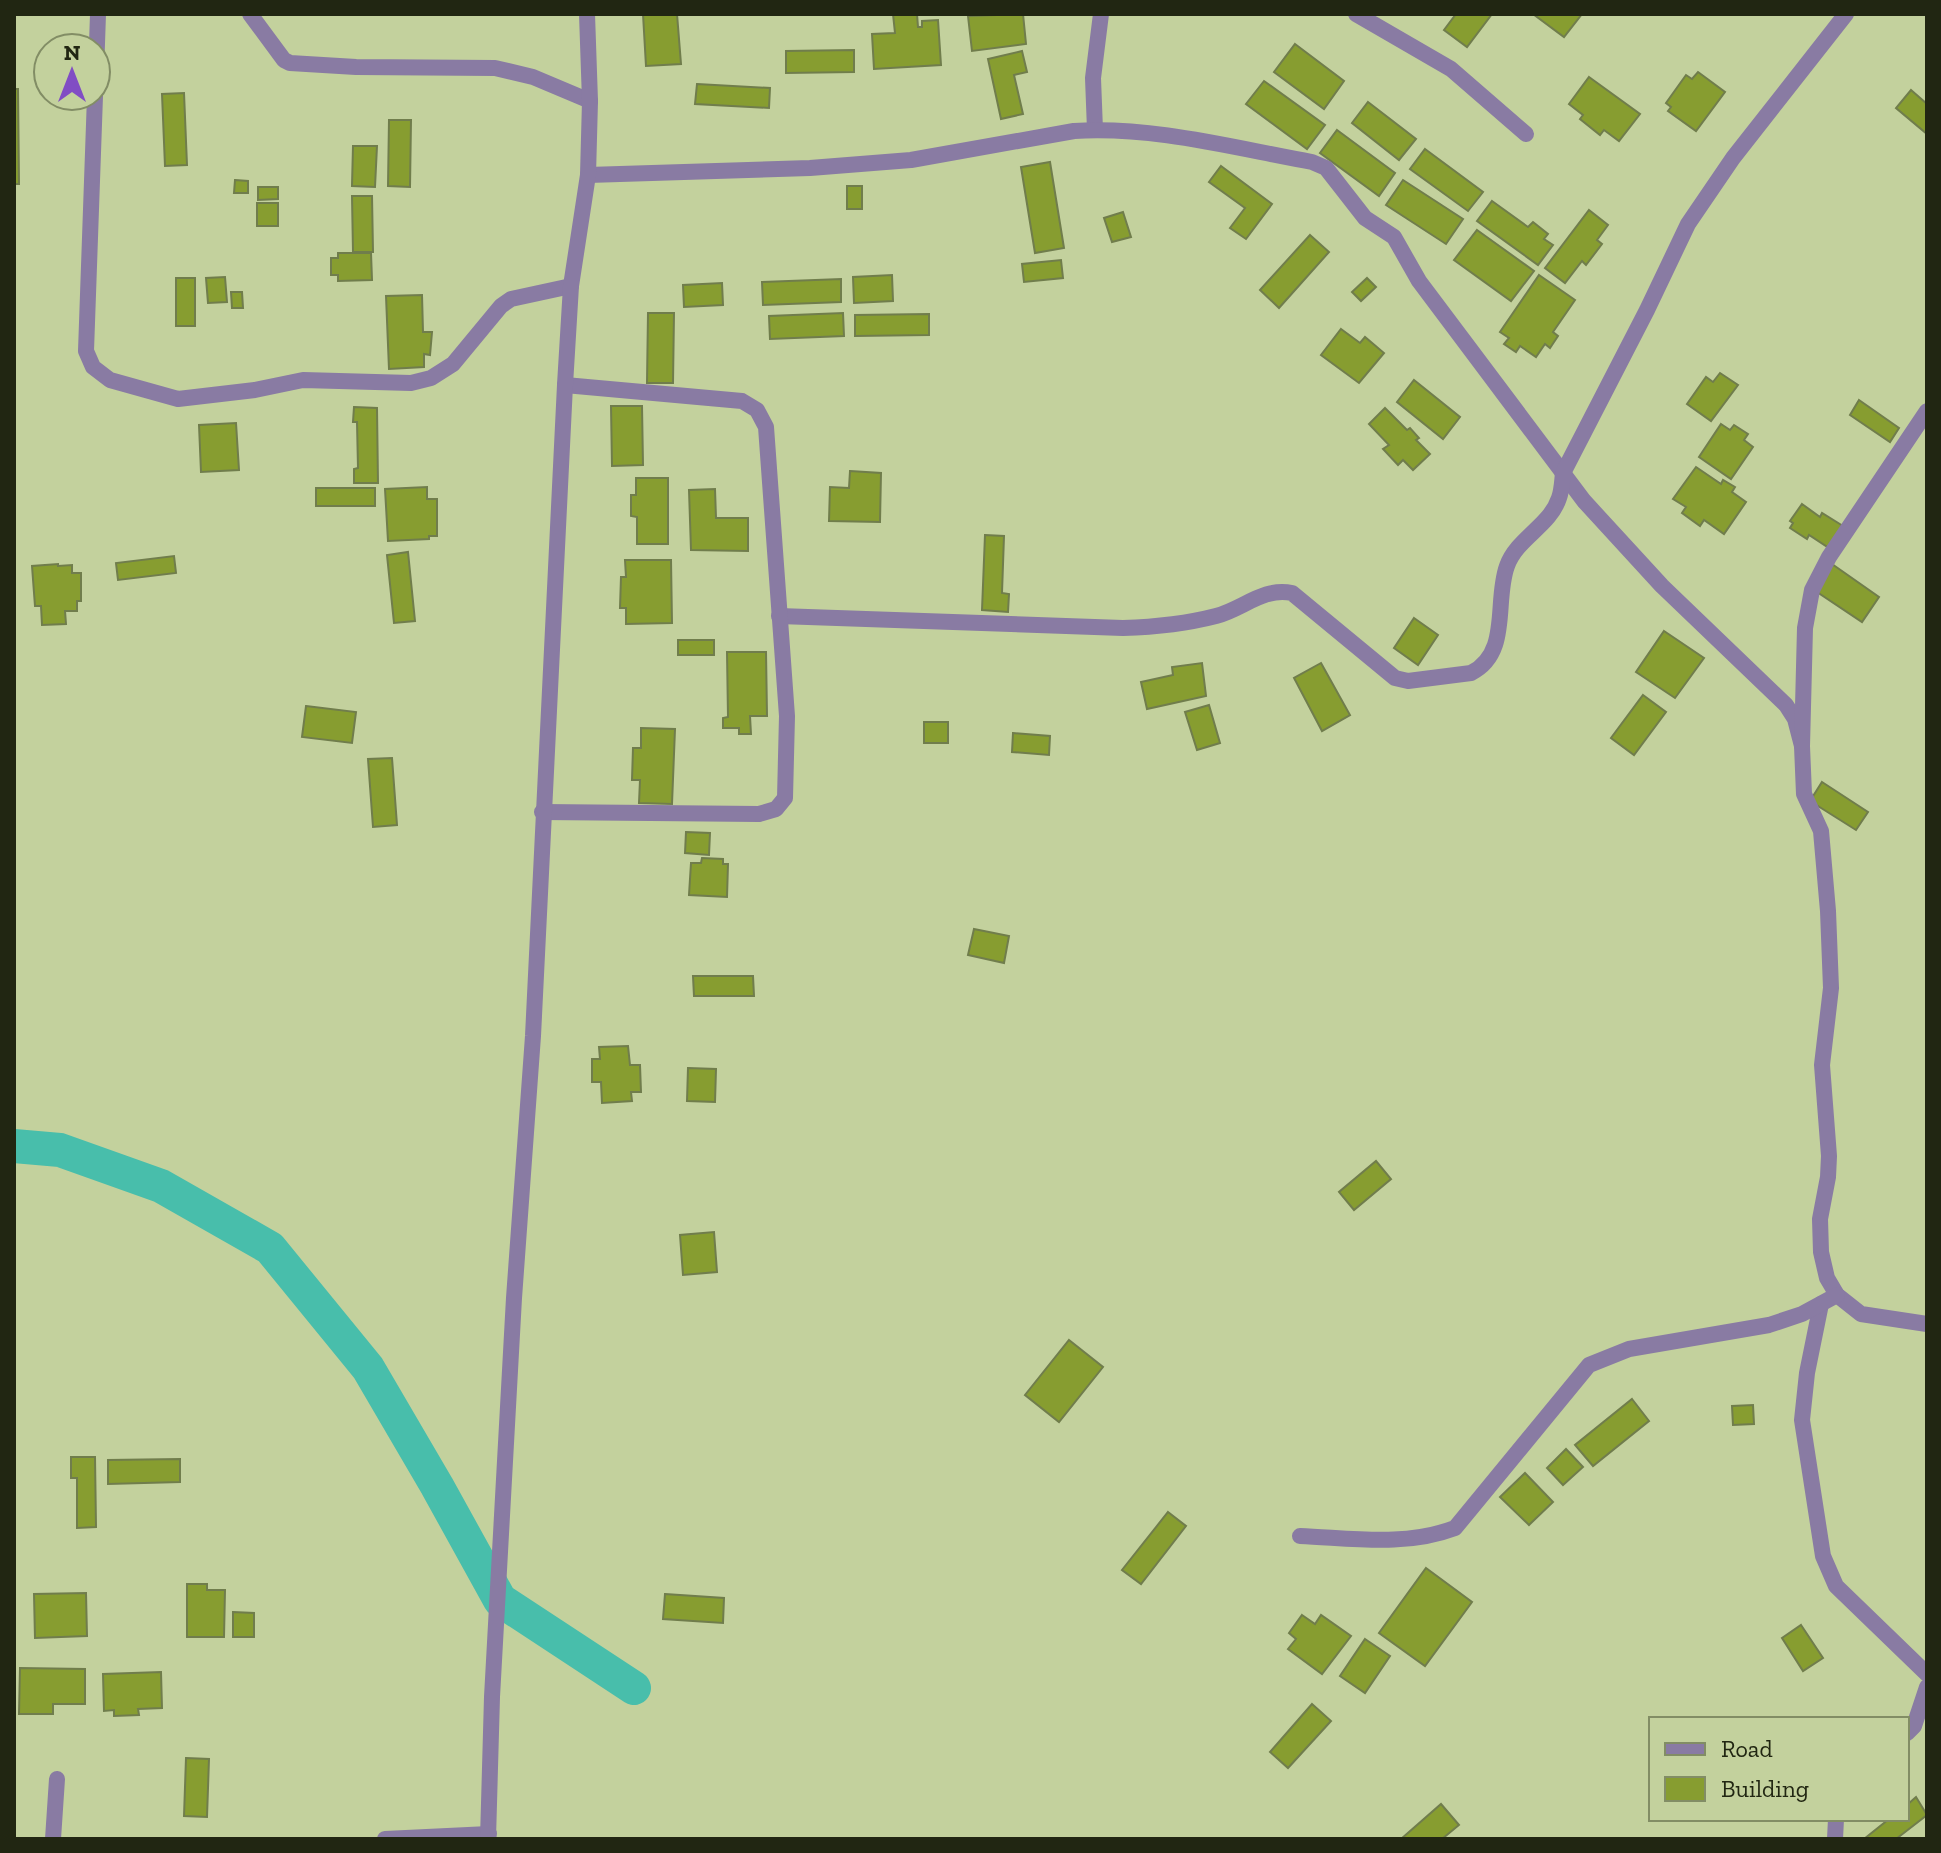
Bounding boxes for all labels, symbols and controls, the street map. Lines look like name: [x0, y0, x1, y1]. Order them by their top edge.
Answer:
north arrow: [32, 32, 112, 112]
text: N: [64, 39, 81, 66]
legend: [1649, 1717, 1909, 1821]
text: Road: [1721, 1734, 1773, 1763]
text: Building: [1721, 1774, 1809, 1803]

